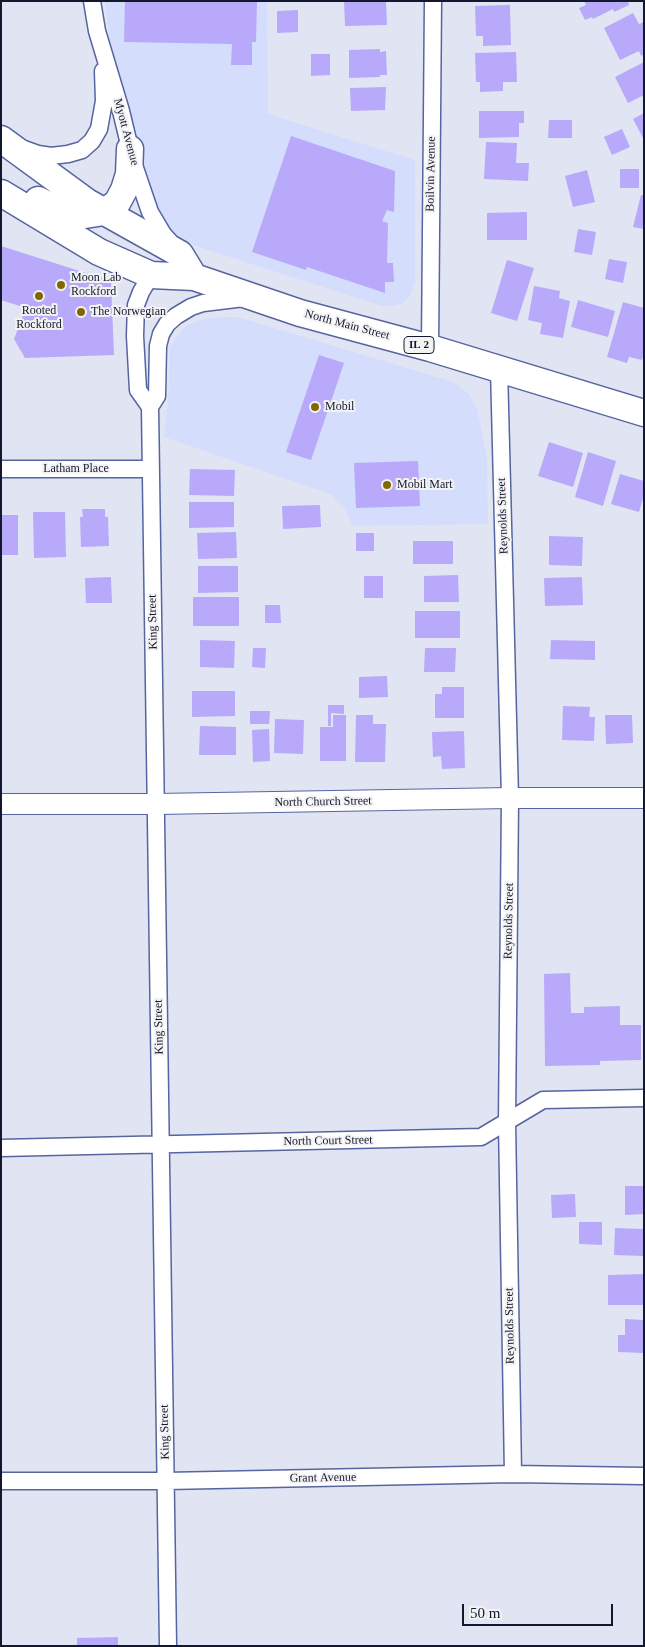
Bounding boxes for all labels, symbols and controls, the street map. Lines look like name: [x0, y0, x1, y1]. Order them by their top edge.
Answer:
street label: Myott Avenue: [110, 97, 142, 167]
street label: Boilvin Avenue: [423, 136, 439, 212]
place label: Moon Lab Rockford: [71, 271, 121, 299]
marker: Moon Lab Rockford: [55, 279, 67, 291]
marker: Rooted Rockford: [33, 290, 45, 302]
place label: Rooted Rockford: [16, 304, 62, 332]
place label: The Norwegian: [91, 305, 166, 319]
marker: The Norwegian: [75, 306, 87, 318]
street label: North Main Street: [303, 307, 391, 343]
road number: IL 2: [404, 336, 434, 354]
place label: Mobil: [325, 400, 354, 414]
marker: Mobil: [309, 401, 321, 413]
street label: Latham Place: [43, 462, 109, 476]
place label: Mobil Mart: [397, 478, 453, 492]
street label: Reynolds Street: [494, 478, 512, 554]
marker: Mobil Mart: [381, 479, 393, 491]
street label: King Street: [145, 594, 161, 650]
street label: North Church Street: [274, 794, 372, 810]
street label: Reynolds Street: [501, 883, 517, 959]
street label: King Street: [151, 999, 167, 1055]
street label: North Court Street: [283, 1133, 373, 1149]
street label: Reynolds Street: [502, 1288, 518, 1364]
street label: King Street: [157, 1404, 173, 1460]
street label: Grant Avenue: [290, 1470, 356, 1486]
scale bar: [465, 1594, 616, 1626]
text: 50 m: [470, 1605, 500, 1621]

